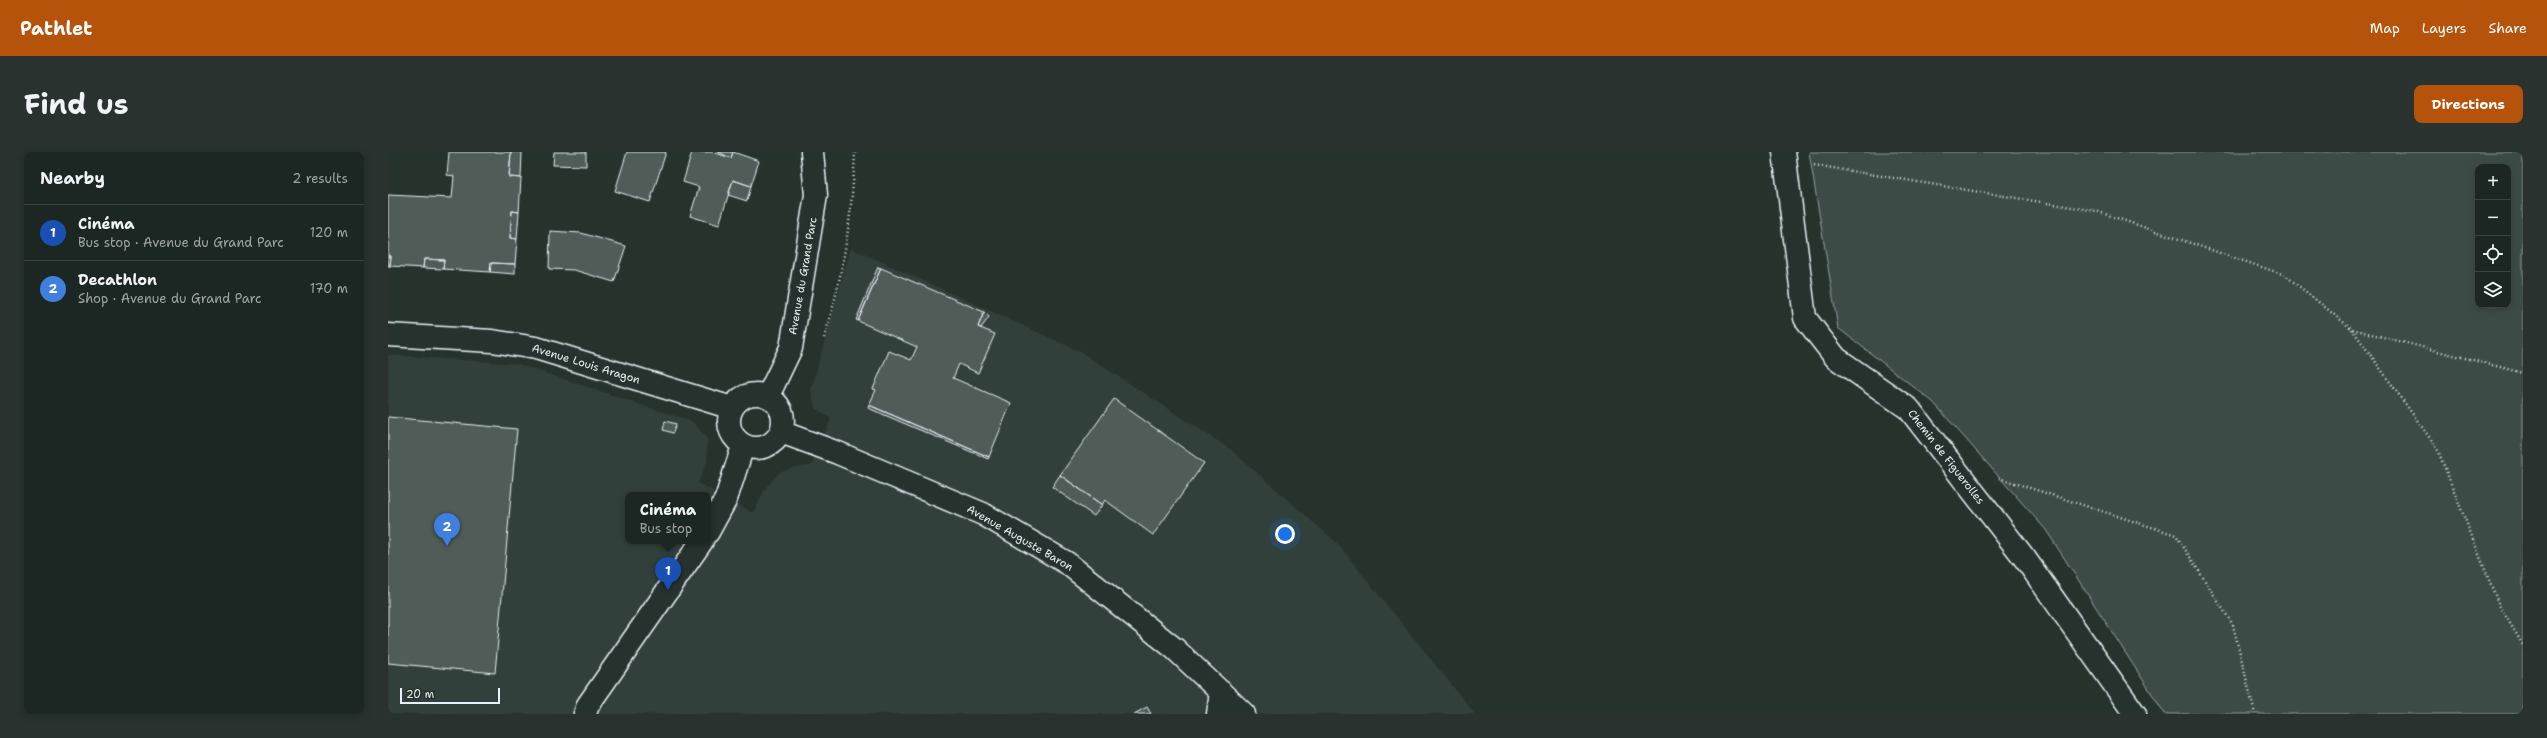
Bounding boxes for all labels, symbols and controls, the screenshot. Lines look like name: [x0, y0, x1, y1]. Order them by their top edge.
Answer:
text: Pathlet: [20, 16, 92, 41]
text: Map: [2370, 19, 2400, 37]
text: Layers: [2422, 19, 2466, 37]
text: Share: [2488, 19, 2527, 37]
text: Find us: [24, 85, 129, 123]
button: Directions: [2414, 85, 2523, 123]
map controls: [2475, 164, 2511, 308]
button: +: [2475, 164, 2511, 200]
text: Nearby: [40, 167, 105, 189]
text: 2 results: [292, 170, 348, 187]
button: −: [2475, 200, 2511, 236]
text: Cinéma: [78, 214, 135, 234]
street label: Avenue du Grand Parc: [785, 216, 821, 336]
text: 1: [50, 224, 56, 241]
text: 120 m: [310, 224, 348, 241]
text: Bus stop · Avenue du Grand Parc: [78, 234, 284, 251]
button: locate: [2475, 236, 2511, 272]
text: Decathlon: [78, 270, 157, 290]
button: layers: [2475, 272, 2511, 308]
text: 2: [48, 280, 58, 297]
text: 170 m: [310, 280, 348, 297]
text: Shop · Avenue du Grand Parc: [78, 290, 262, 307]
street label: Avenue Louis Aragon: [530, 340, 642, 388]
street label: Chemin de Figuerolles: [1904, 407, 1988, 507]
popup: [625, 492, 711, 544]
text: Cinéma: [640, 500, 696, 520]
street label: Avenue Auguste Baron: [964, 501, 1076, 575]
pin: 2: [434, 513, 460, 546]
text: Bus stop: [640, 520, 692, 537]
your location: [1275, 524, 1295, 544]
pin: 1: [655, 557, 681, 590]
scale bar: [400, 686, 500, 705]
text: 20 m: [406, 687, 434, 702]

